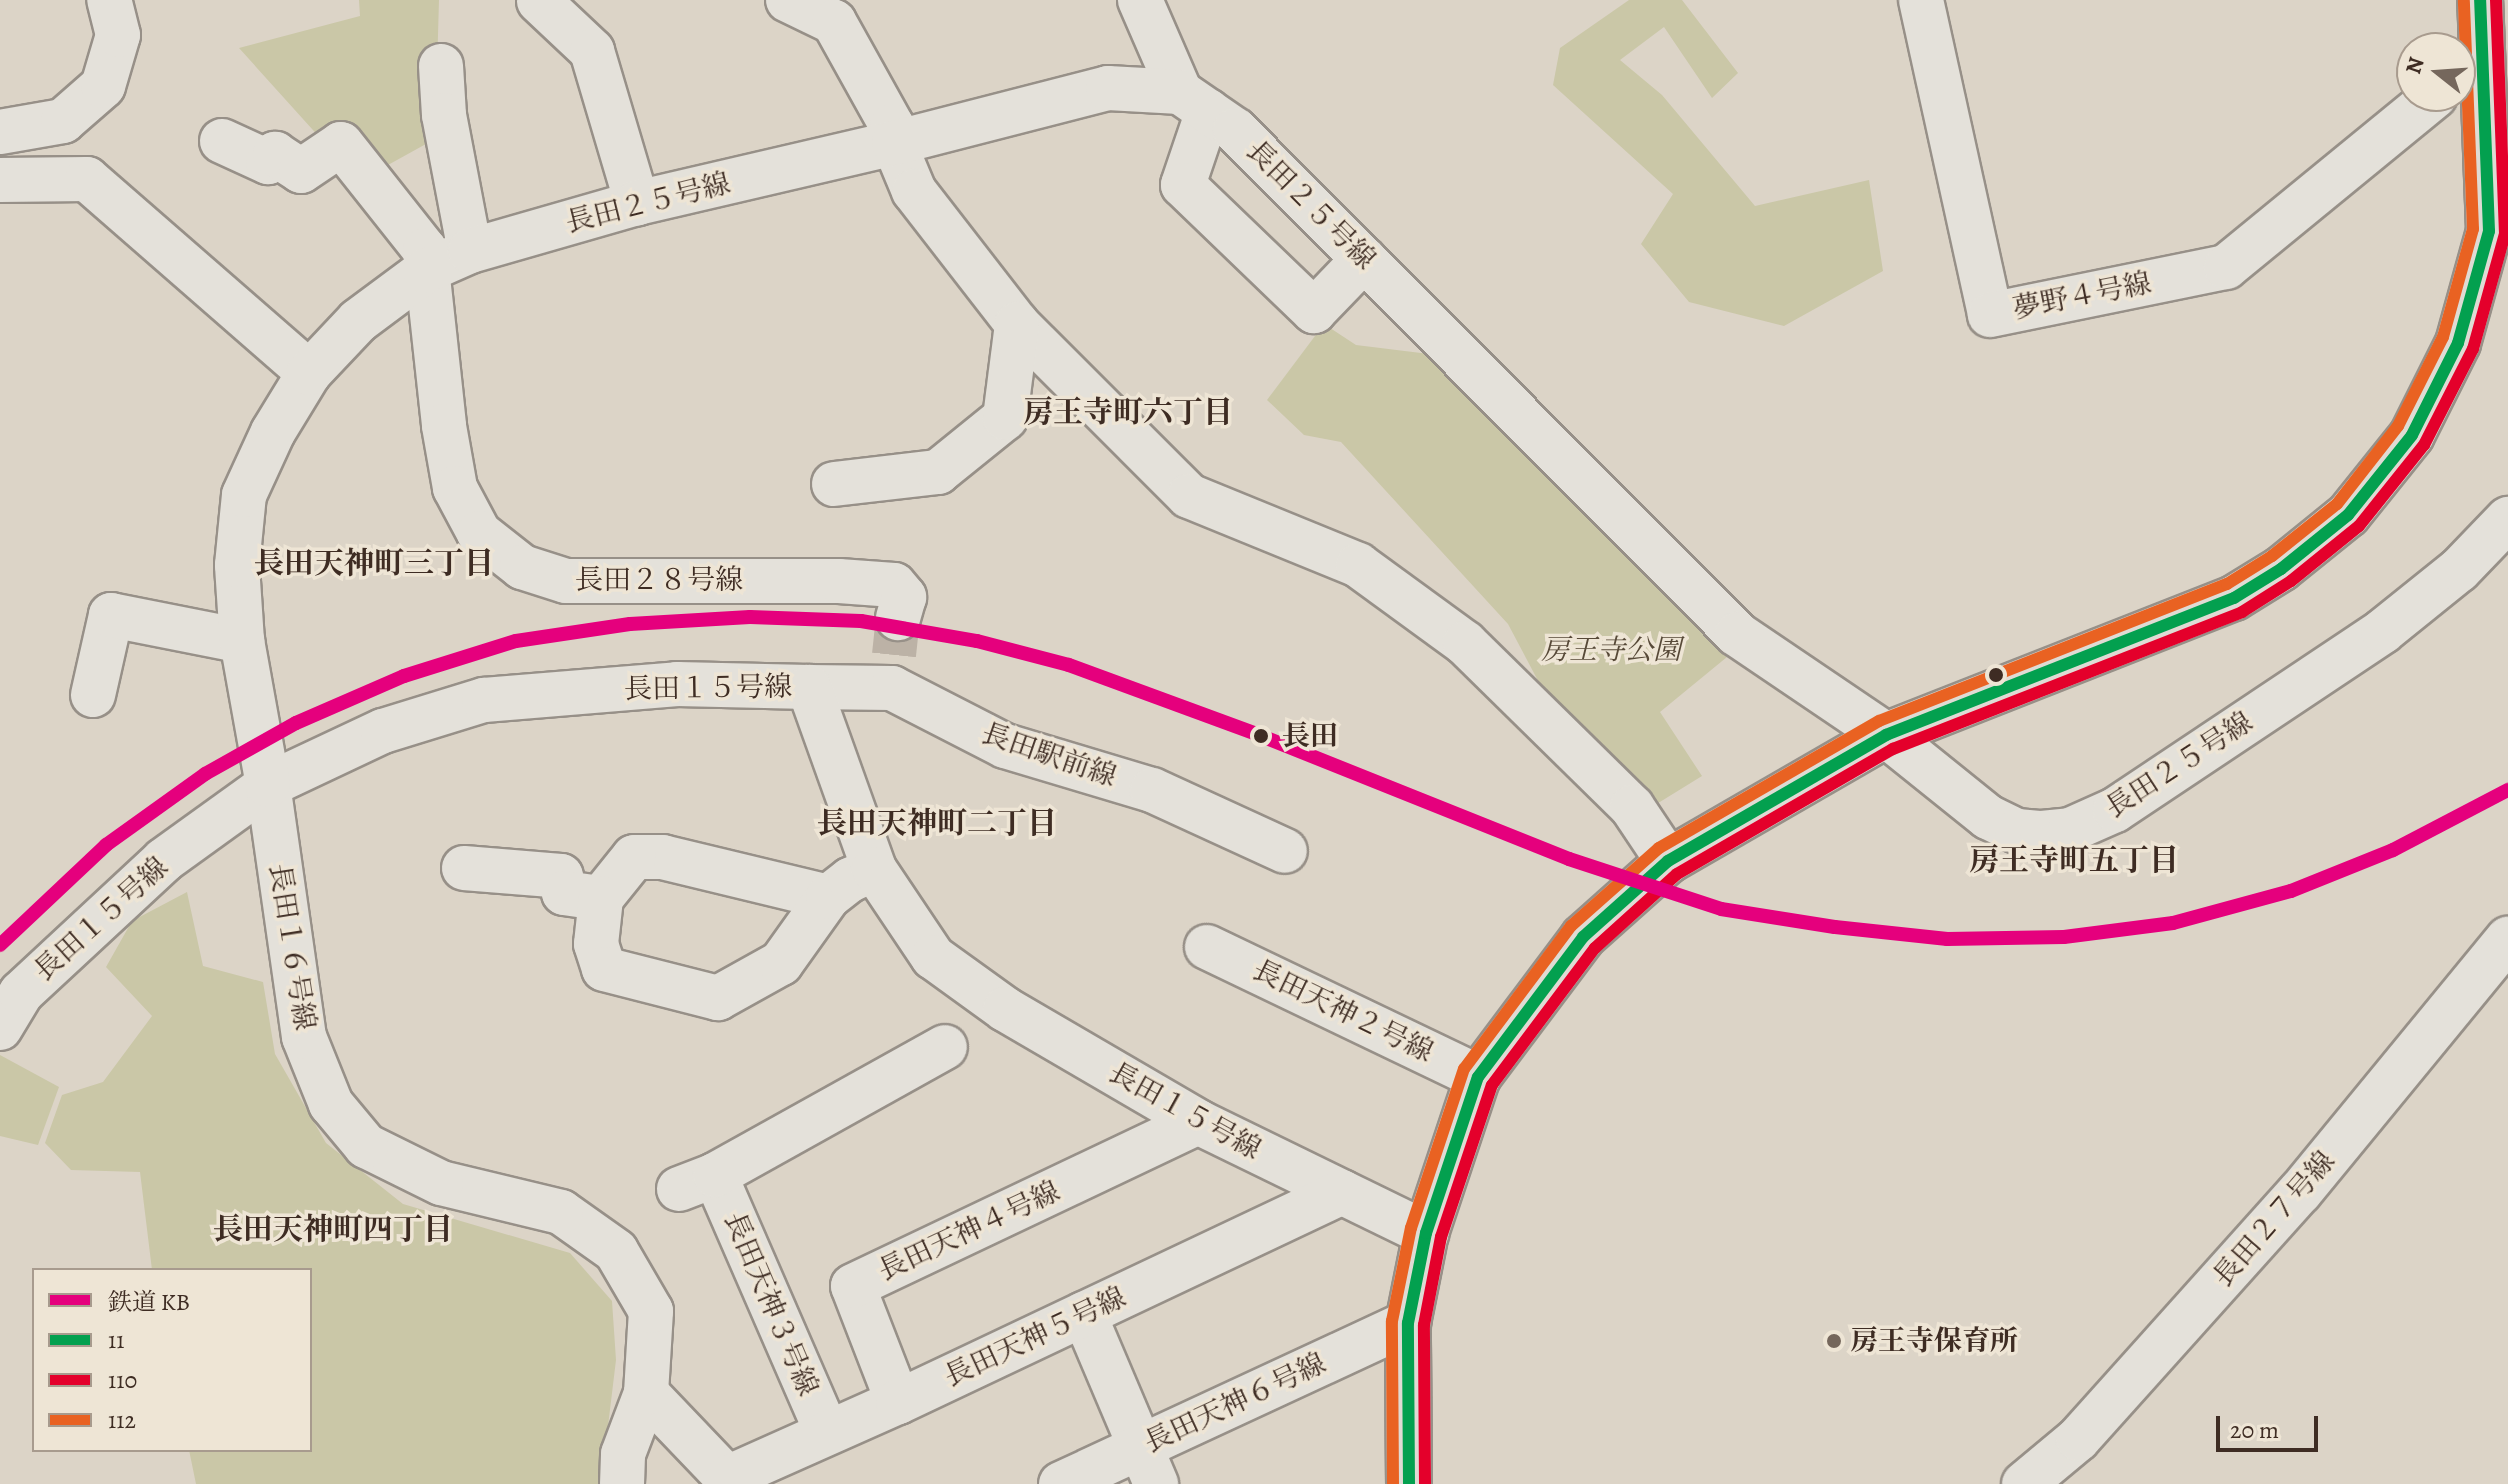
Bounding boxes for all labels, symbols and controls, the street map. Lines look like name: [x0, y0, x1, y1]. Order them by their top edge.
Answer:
north arrow: [2396, 32, 2476, 112]
text: N: [2398, 54, 2432, 78]
street label: 長田２５号線: [1240, 134, 1382, 276]
street label: 長田２５号線: [562, 166, 734, 240]
street label: 夢野４号線: [2010, 266, 2154, 326]
district label: 房王寺町六丁目: [1023, 394, 1233, 430]
district label: 長田天神町三丁目: [254, 545, 494, 581]
street label: 長田２８号線: [575, 563, 743, 597]
park label: 房王寺公園: [1541, 633, 1681, 667]
unlabelled marker: [1988, 667, 2004, 683]
street label: 長田１５号線: [624, 670, 792, 706]
street label: 長田２５号線: [2099, 705, 2259, 825]
street label: 長田駅前線: [977, 716, 1121, 794]
place label: 長田: [1282, 719, 1338, 753]
marker: 長田: [1247, 722, 1275, 750]
district label: 長田天神町二丁目: [817, 805, 1057, 841]
district label: 房王寺町五丁目: [1969, 842, 2179, 878]
street label: 長田１５号線: [27, 850, 175, 988]
street label: 長田１６号線: [262, 861, 322, 1033]
street label: 長田天神２号線: [1248, 953, 1438, 1069]
street label: 長田１５号線: [1103, 1056, 1267, 1166]
street label: 長田２７号線: [2206, 1145, 2342, 1293]
street label: 長田天神４号線: [873, 1174, 1065, 1288]
street label: 長田天神３号線: [717, 1207, 825, 1401]
district label: 長田天神町四丁目: [213, 1211, 453, 1247]
legend: [32, 1268, 312, 1452]
street label: 長田天神５号線: [939, 1280, 1131, 1394]
text: 鉄道 KB: [108, 1286, 190, 1318]
text: 11: [108, 1324, 124, 1356]
place label: 房王寺保育所: [1850, 1324, 2018, 1358]
marker: 房王寺保育所: [1825, 1332, 1843, 1350]
street label: 長田天神６号線: [1139, 1346, 1331, 1460]
text: 110: [108, 1364, 137, 1396]
scale bar: [2220, 1400, 2322, 1450]
text: 112: [108, 1404, 136, 1436]
text: 20 m: [2230, 1414, 2279, 1446]

